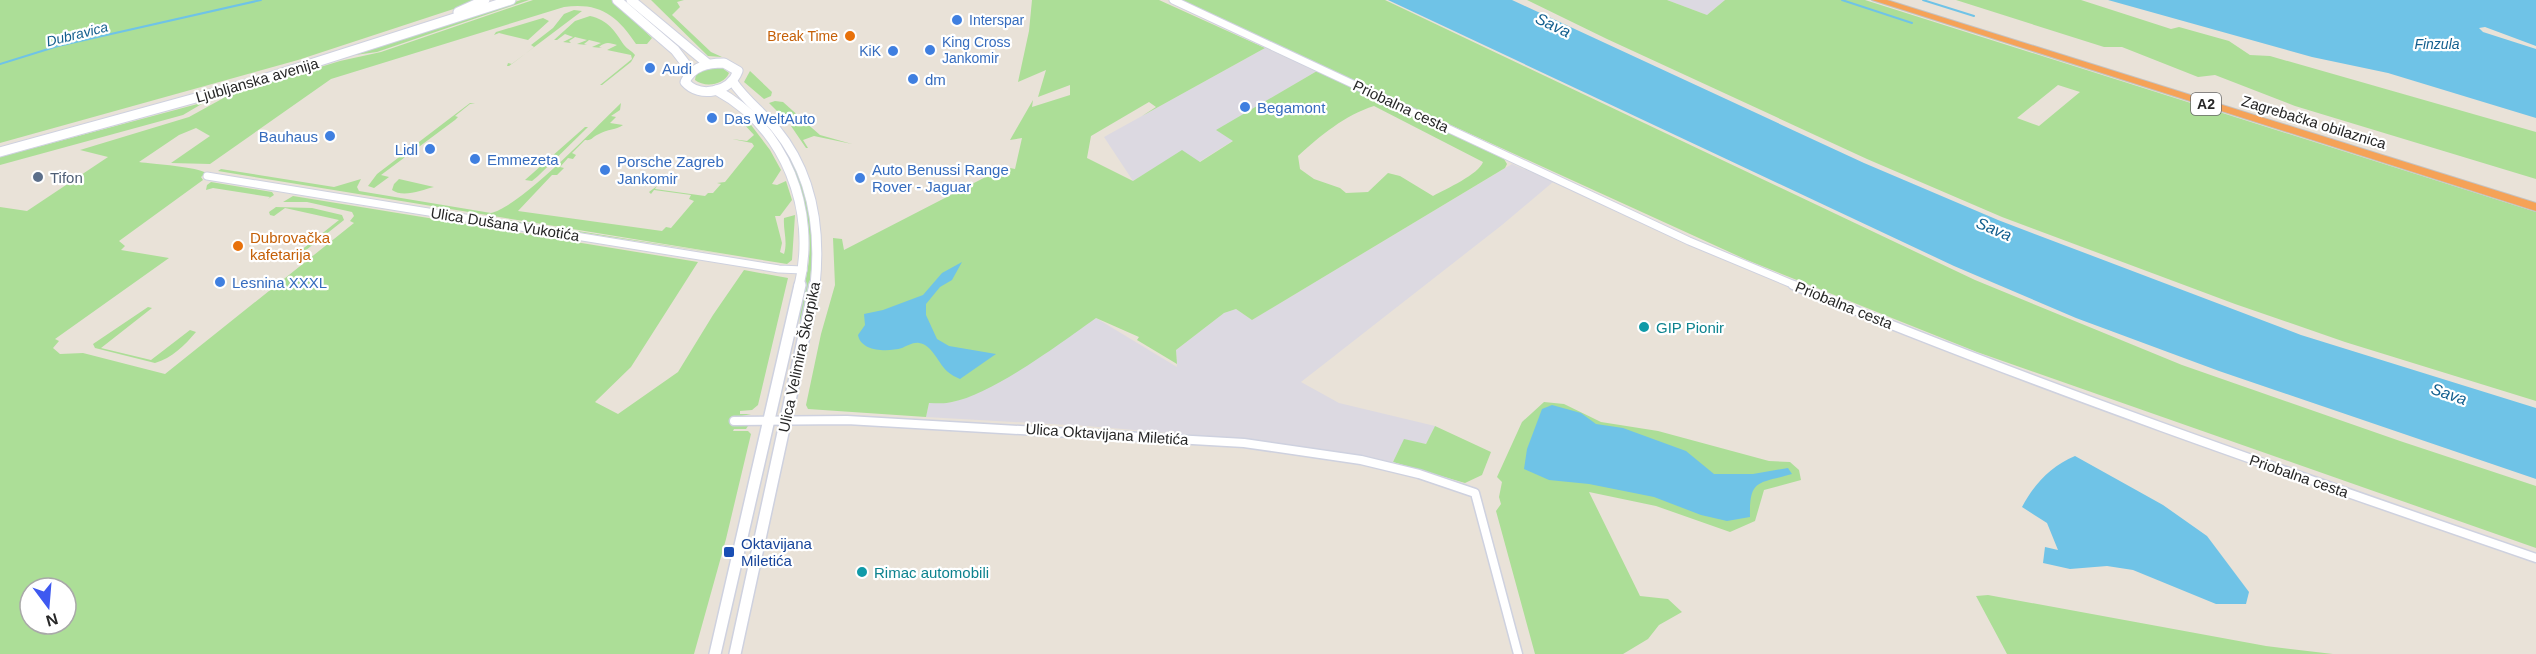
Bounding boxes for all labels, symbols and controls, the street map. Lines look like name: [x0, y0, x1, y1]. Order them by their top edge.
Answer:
water label: Sava: [1533, 10, 1573, 40]
place label: Interspar: [969, 12, 1025, 28]
marker: Interspar: [950, 13, 964, 27]
water label: Dubravica: [44, 19, 110, 49]
place label: Break Time: [767, 28, 838, 44]
marker: Break Time: [843, 29, 857, 43]
place label: King Cross Jankomir: [942, 34, 1010, 66]
water label: Finzula: [2414, 36, 2460, 52]
place label: KiK: [859, 43, 882, 59]
marker: King Cross Jankomir: [923, 43, 937, 57]
marker: KiK: [886, 44, 900, 58]
street label: Ljubljanska avenija: [194, 54, 321, 106]
place label: Audi: [662, 60, 692, 77]
marker: Audi: [643, 61, 657, 75]
place label: dm: [925, 71, 946, 88]
marker: dm: [906, 72, 920, 86]
street label: Priobalna cesta: [1351, 76, 1452, 136]
street label: Zagrebačka obilaznica: [2240, 92, 2389, 152]
road number: A2: [2191, 93, 2221, 115]
place label: Begamont: [1257, 99, 1326, 116]
marker: Begamont: [1238, 100, 1252, 114]
place label: Das WeltAuto: [724, 110, 815, 127]
marker: Das WeltAuto: [705, 111, 719, 125]
place label: Bauhaus: [259, 128, 318, 145]
marker: Bauhaus: [323, 129, 337, 143]
place label: Lidl: [395, 141, 418, 158]
marker: Lidl: [423, 142, 437, 156]
place label: Emmezeta: [487, 151, 559, 168]
marker: Emmezeta: [468, 152, 482, 166]
place label: Porsche Zagreb Jankomir: [617, 153, 724, 187]
place label: Auto Benussi Range Rover - Jaguar: [872, 161, 1009, 195]
marker: Porsche Zagreb Jankomir: [598, 163, 612, 177]
place label: Tifon: [50, 169, 83, 186]
marker: Tifon: [31, 170, 45, 184]
marker: Auto Benussi Range Rover - Jaguar: [853, 171, 867, 185]
street label: Ulica Dušana Vukotića: [429, 204, 581, 244]
water label: Sava: [1974, 214, 2014, 244]
place label: Dubrovačka kafetarija: [250, 229, 331, 263]
marker: Dubrovačka kafetarija: [231, 239, 245, 253]
place label: Lesnina XXXL: [232, 274, 327, 291]
marker: Lesnina XXXL: [213, 275, 227, 289]
street label: Priobalna cesta: [1793, 278, 1896, 332]
street label: Ulica Velimira Škorpika: [775, 280, 823, 434]
place label: GIP Pionir: [1656, 319, 1724, 336]
marker: GIP Pionir: [1637, 320, 1651, 334]
water label: Sava: [2429, 380, 2469, 408]
street label: Ulica Oktavijana Miletića: [1025, 420, 1190, 448]
street label: Priobalna cesta: [2247, 451, 2351, 501]
place label: Oktavijana Miletića: [741, 535, 813, 569]
marker: Oktavijana Miletića: [722, 545, 736, 559]
place label: Rimac automobili: [874, 564, 989, 581]
marker: Rimac automobili: [855, 565, 869, 579]
north arrow: [18, 576, 78, 636]
text: N: [44, 610, 60, 630]

